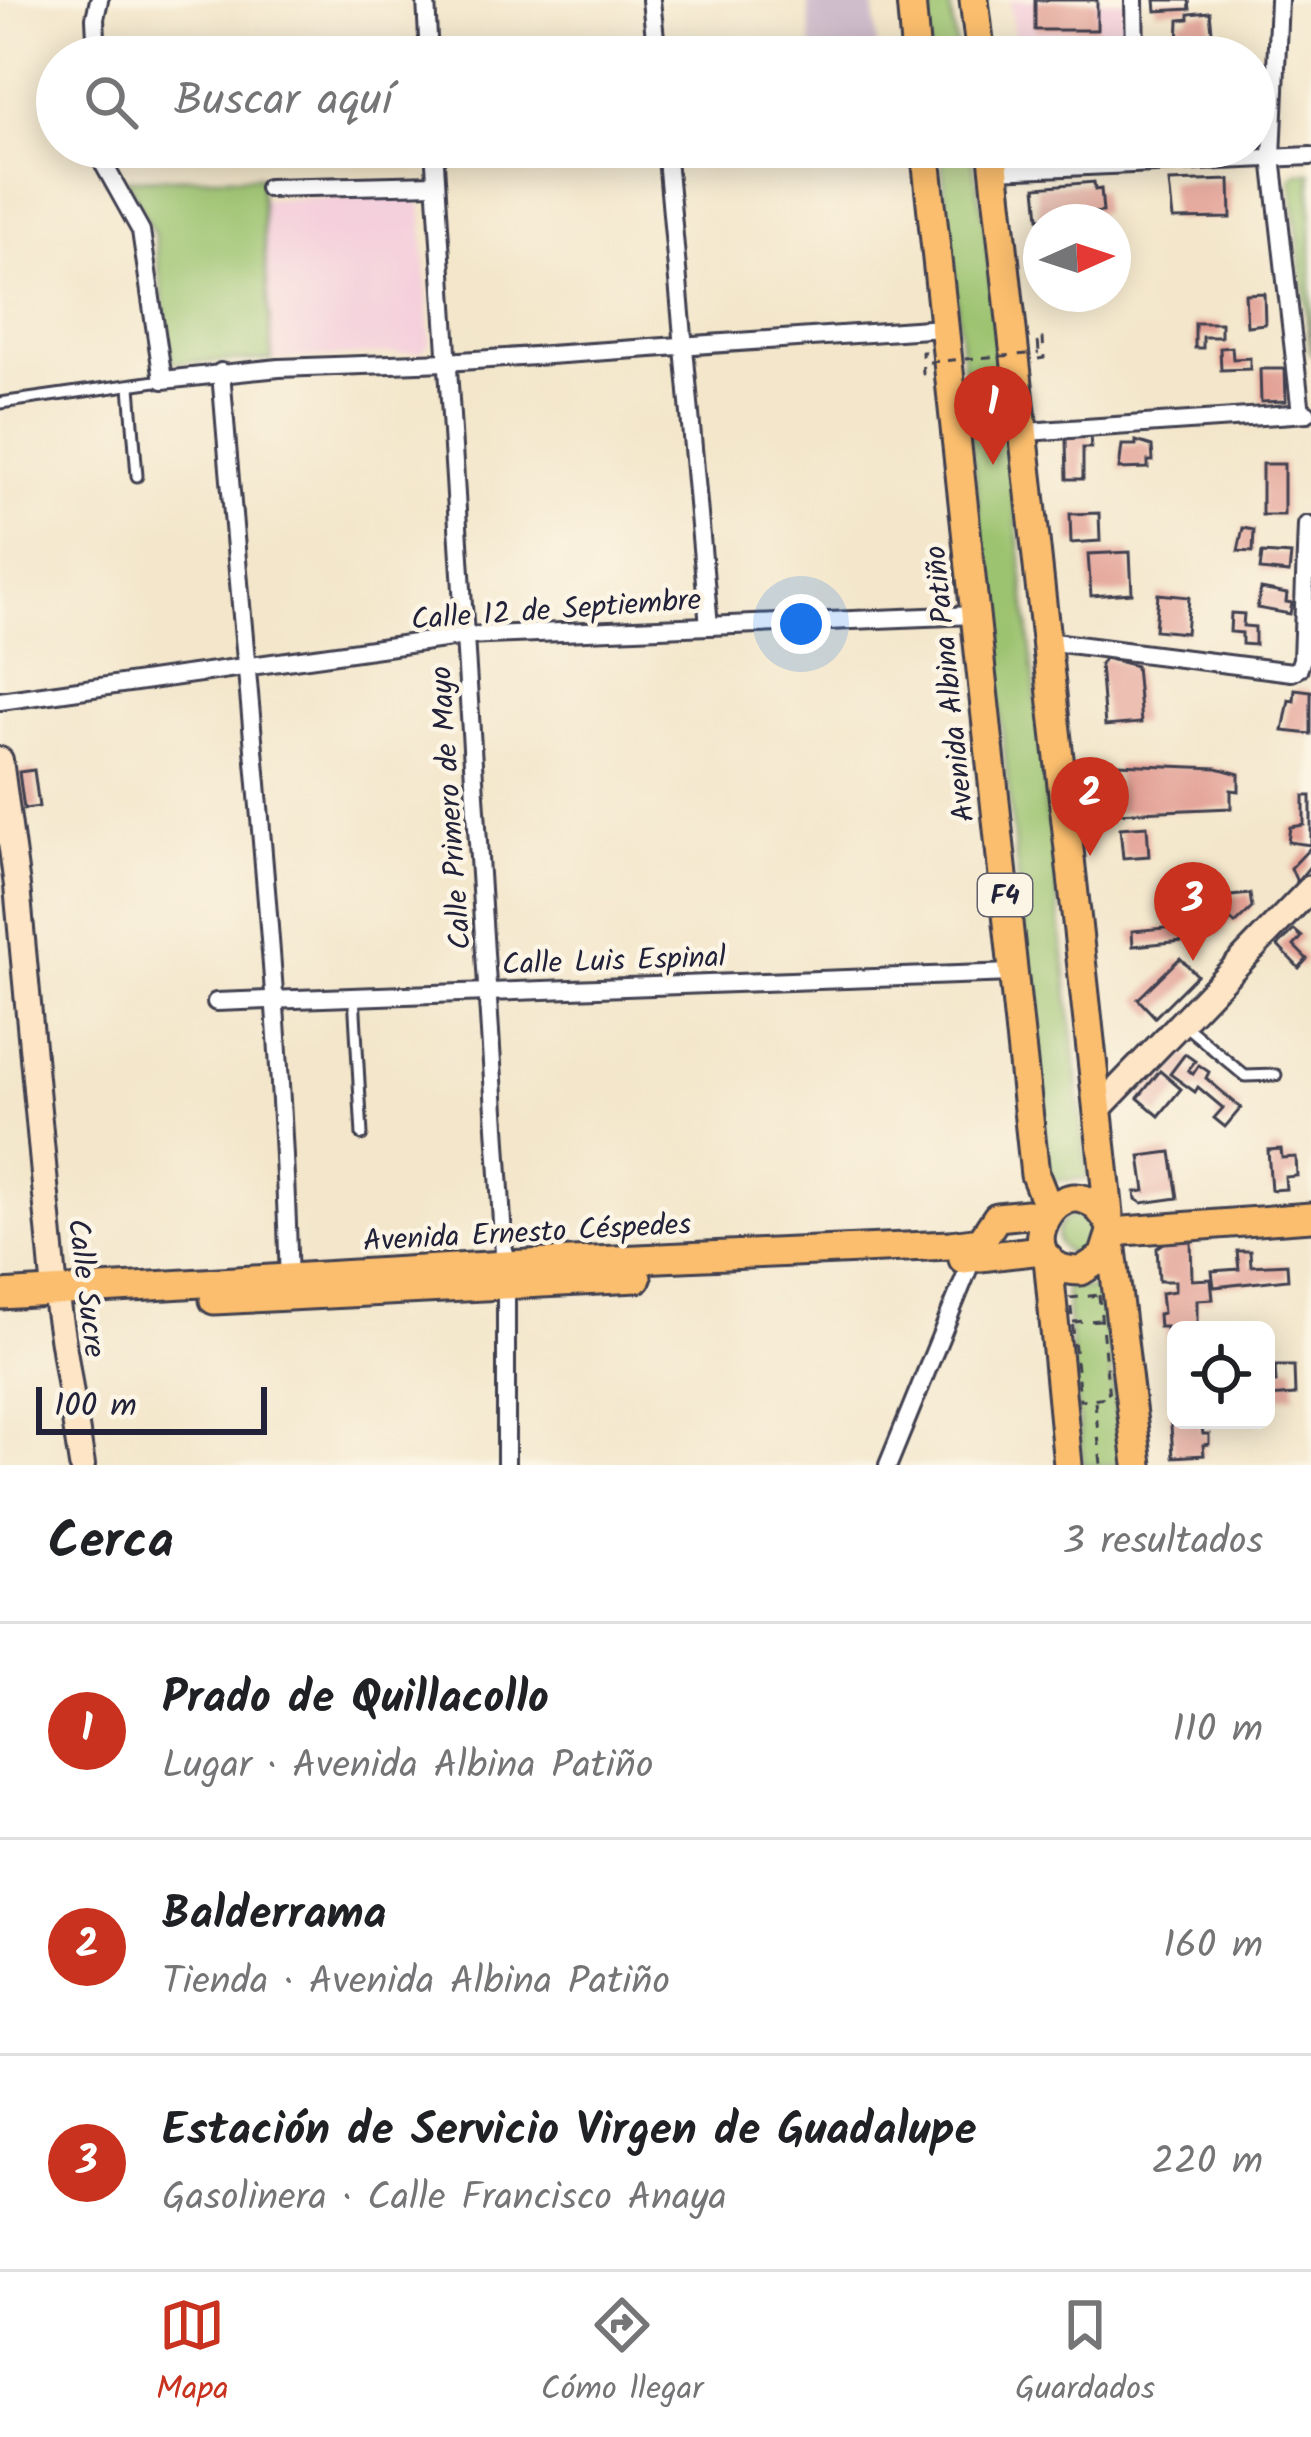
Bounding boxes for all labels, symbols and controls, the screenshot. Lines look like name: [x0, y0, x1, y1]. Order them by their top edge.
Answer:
search box: [36, 36, 1275, 168]
text: Buscar aquí: [174, 66, 392, 138]
icon: search: [78, 69, 144, 135]
north arrow: [1023, 204, 1131, 312]
pin: 1: [954, 366, 1032, 465]
street label: Avenida Albina Patiño: [913, 543, 989, 824]
street label: Calle 12 de Septiembre: [409, 577, 703, 645]
your location: [771, 594, 831, 654]
street label: Calle Primero de Mayo: [418, 664, 486, 951]
pin: 2: [1051, 757, 1129, 856]
pin: 3: [1154, 862, 1232, 961]
road number: F4: [978, 874, 1032, 916]
street label: Calle Luis Espinal: [501, 934, 727, 990]
street label: Avenida Ernesto Céspedes: [362, 1201, 693, 1267]
street label: Calle Sucre: [53, 1216, 117, 1360]
map controls: [1167, 1321, 1275, 1429]
button: locate: [1167, 1321, 1275, 1429]
scale bar: [36, 1381, 267, 1434]
text: 100 m: [54, 1381, 137, 1434]
text: Cerca: [48, 1503, 174, 1584]
text: 3 resultados: [1063, 1512, 1263, 1574]
text: Prado de Quillacollo: [162, 1664, 549, 1736]
text: 1: [81, 1700, 93, 1762]
text: 110 m: [1172, 1700, 1263, 1762]
text: Lugar · Avenida Albina Patiño: [162, 1736, 653, 1798]
text: Balderrama: [162, 1880, 387, 1952]
text: 2: [76, 1916, 98, 1978]
text: 160 m: [1163, 1916, 1263, 1978]
text: Tienda · Avenida Albina Patiño: [162, 1952, 670, 2014]
text: Estación de Servicio Virgen de Guadalupe: [162, 2096, 976, 2168]
text: 3: [76, 2132, 98, 2194]
text: 220 m: [1151, 2132, 1263, 2194]
text: Gasolinera · Calle Francisco Anaya: [162, 2168, 727, 2230]
tab: Mapa: [156, 2292, 229, 2417]
tab: Cómo llegar: [541, 2292, 703, 2417]
tab: Guardados: [1015, 2292, 1155, 2417]

